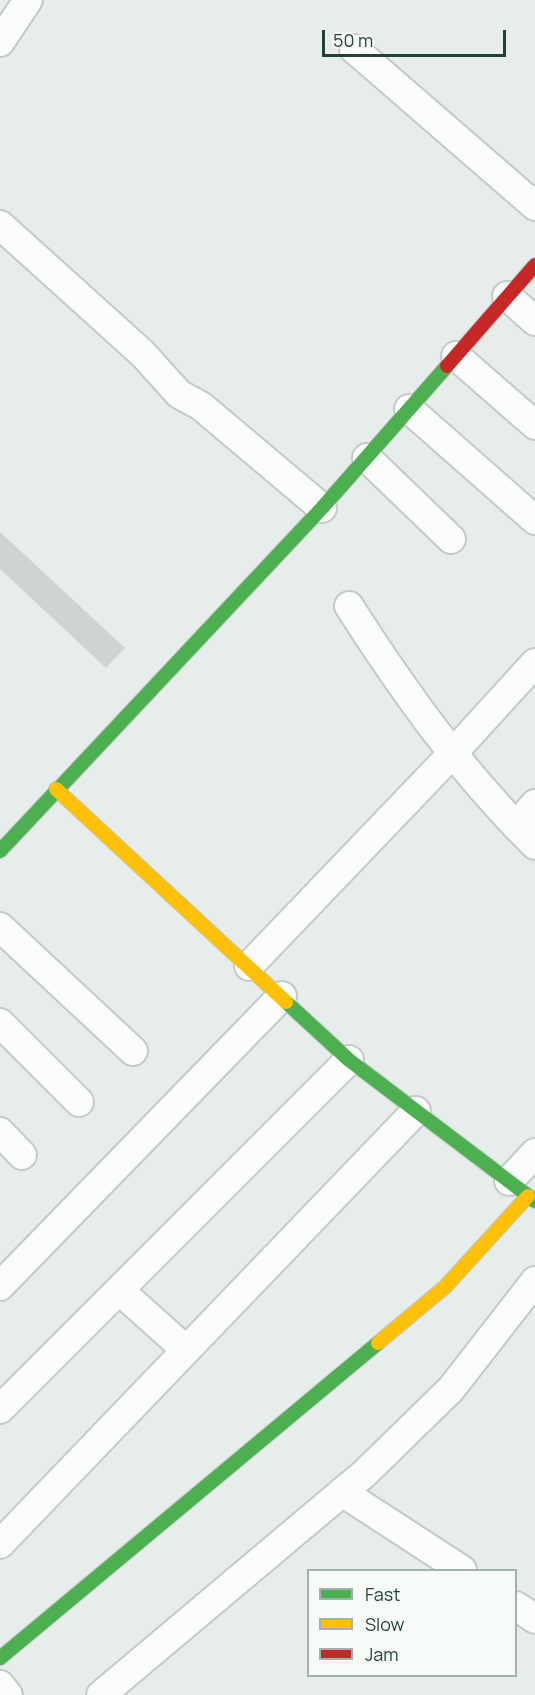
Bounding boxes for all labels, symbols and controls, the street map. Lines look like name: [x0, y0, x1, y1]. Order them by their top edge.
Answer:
scale bar: [325, 18, 510, 56]
text: 50 m: [333, 28, 373, 52]
legend: [307, 1569, 517, 1677]
text: Fast: [365, 1582, 400, 1606]
text: Slow: [365, 1612, 404, 1636]
text: Jam: [365, 1642, 399, 1666]

